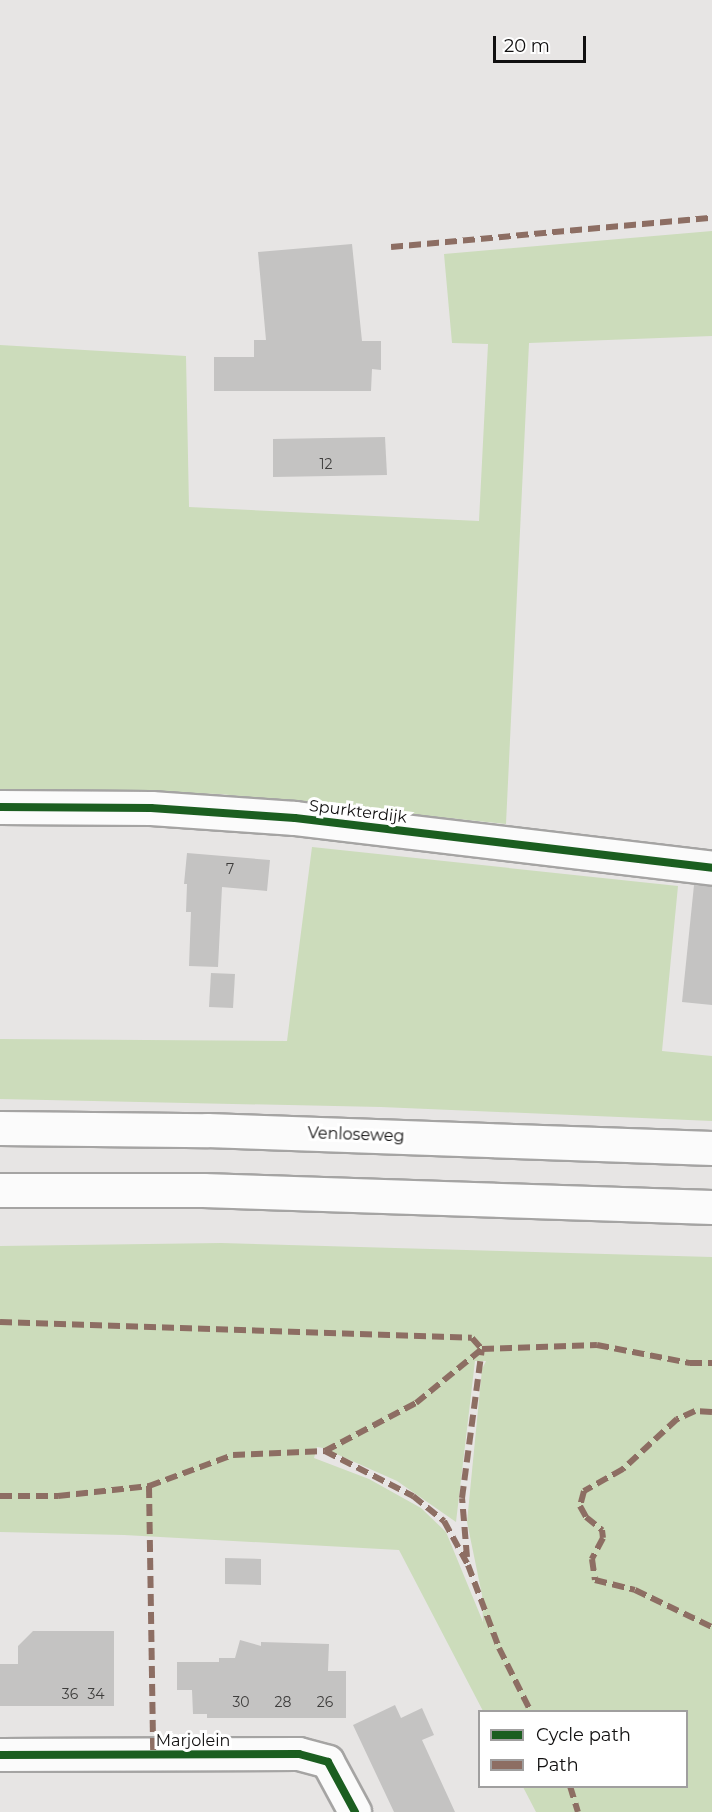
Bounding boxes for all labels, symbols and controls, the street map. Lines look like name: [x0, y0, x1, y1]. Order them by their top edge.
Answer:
scale bar: [496, 24, 589, 62]
text: 20 m: [504, 35, 550, 57]
house number: 12: [319, 456, 333, 472]
street label: Spurkterdijk: [308, 796, 408, 828]
house number: 7: [226, 861, 234, 877]
street label: Venloseweg: [307, 1124, 405, 1146]
house number: 36: [62, 1686, 78, 1702]
house number: 34: [87, 1686, 105, 1702]
house number: 30: [232, 1694, 250, 1710]
house number: 28: [275, 1694, 291, 1710]
house number: 26: [317, 1694, 333, 1710]
legend: [478, 1710, 688, 1788]
text: Cycle path: [536, 1724, 631, 1746]
street label: Marjolein: [156, 1731, 230, 1751]
text: Path: [536, 1754, 579, 1776]

